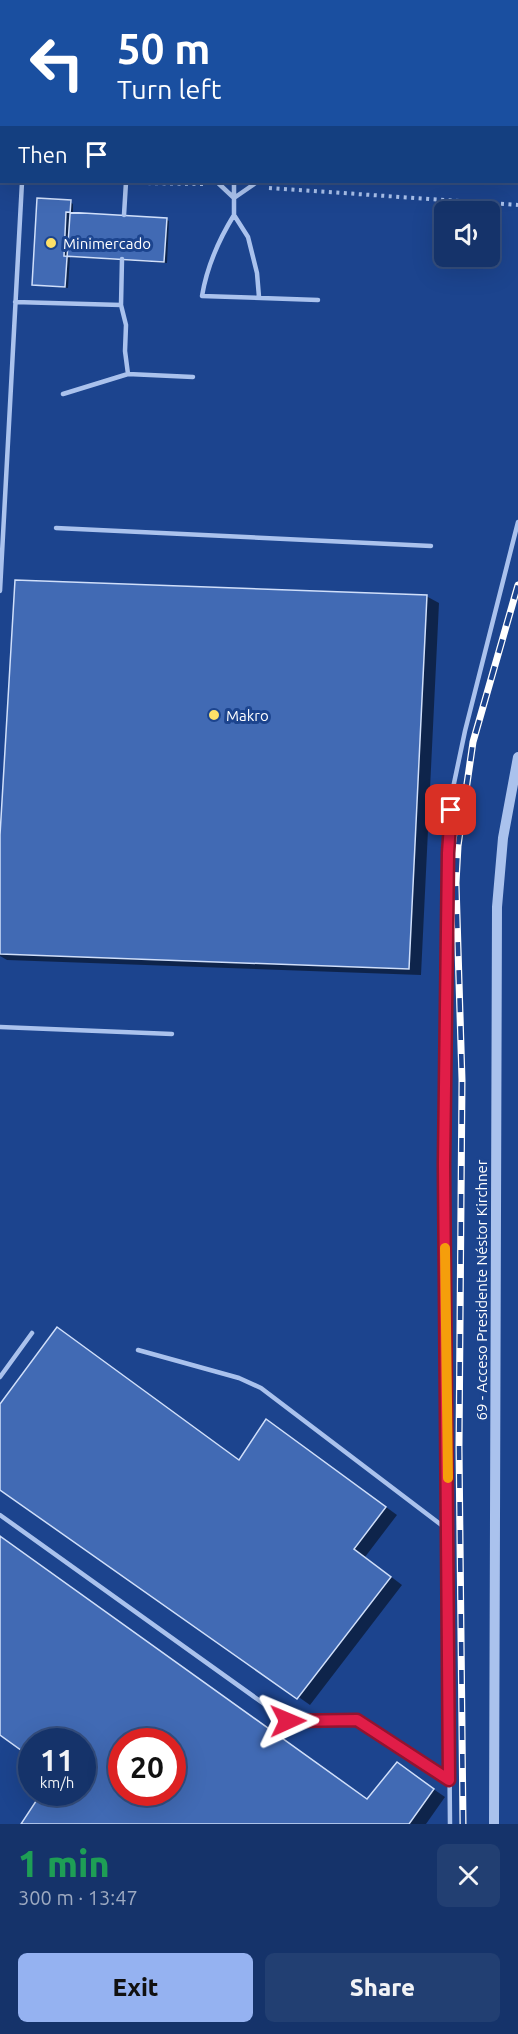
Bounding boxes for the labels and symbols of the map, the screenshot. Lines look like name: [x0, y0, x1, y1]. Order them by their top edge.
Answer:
place label: Minimercado: [63, 235, 151, 252]
marker: Minimercado: [44, 236, 58, 250]
place label: Makro: [226, 707, 269, 724]
marker: Makro: [207, 708, 221, 722]
pin: [425, 784, 476, 835]
street label: 69 - Acceso Presidente Néstor Kirchner: [473, 1159, 490, 1421]
position arrow: [256, 1689, 320, 1753]
speed limit sign: 20: [108, 1728, 186, 1806]

